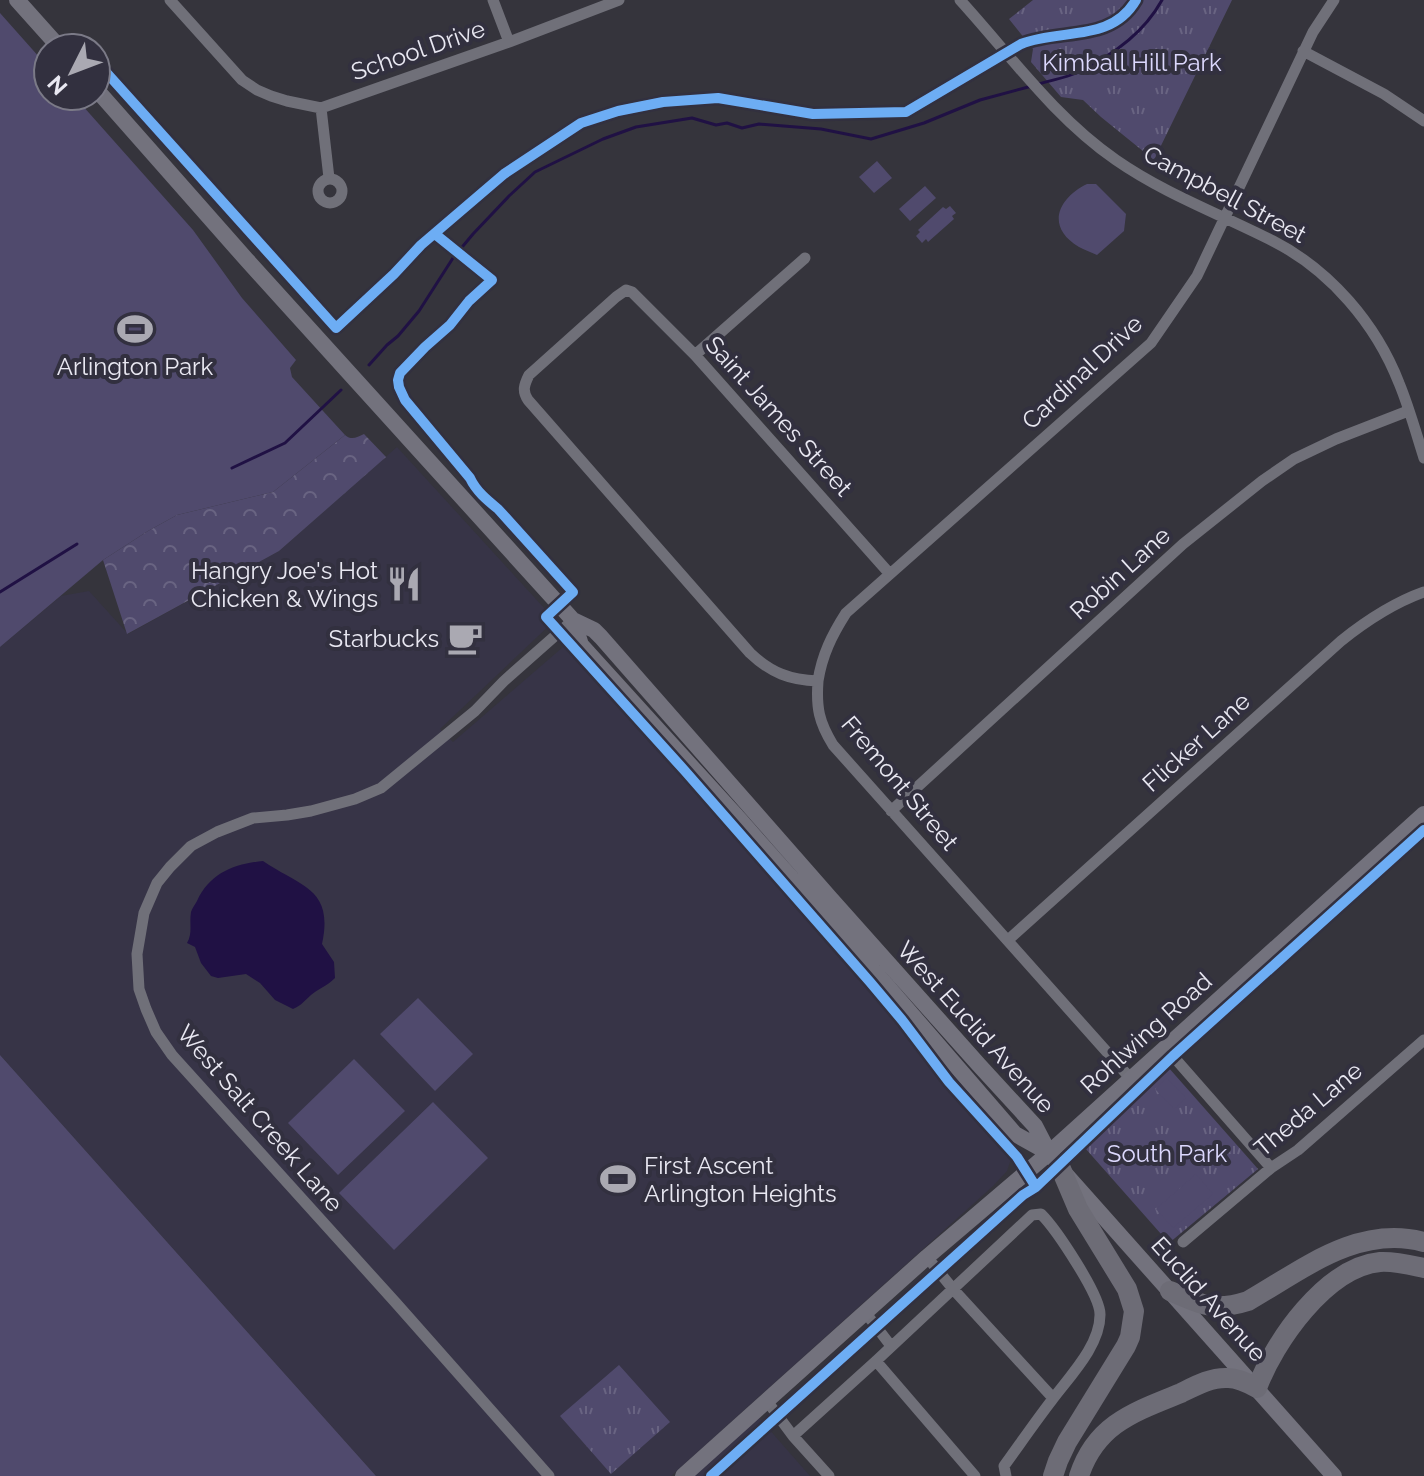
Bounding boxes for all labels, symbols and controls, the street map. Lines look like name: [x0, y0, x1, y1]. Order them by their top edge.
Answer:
street label: School Drive: [347, 14, 489, 86]
north arrow: [32, 32, 112, 112]
park label: Kimball Hill Park: [1042, 48, 1222, 77]
text: N: [42, 70, 72, 100]
street label: Campbell Street: [1139, 139, 1311, 249]
street label: Cardinal Drive: [1016, 309, 1148, 435]
sports icon: Arlington Park: [116, 310, 154, 348]
street label: Saint James Street: [700, 330, 858, 502]
place label: Arlington Park: [57, 352, 214, 381]
street label: Robin Lane: [1064, 520, 1176, 626]
place label: Hangry Joe's Hot Chicken & Wings: [191, 556, 378, 613]
restaurant icon: Hangry Joe's Hot Chicken & Wings: [385, 565, 423, 603]
cafe icon: Starbucks: [446, 619, 484, 657]
place label: Starbucks: [329, 624, 439, 653]
street label: Flicker Lane: [1136, 686, 1256, 798]
street label: Fremont Street: [835, 710, 965, 856]
street label: West Euclid Avenue: [891, 935, 1061, 1119]
street label: Rohlwing Road: [1074, 966, 1218, 1100]
street label: West Salt Creek Lane: [171, 1019, 349, 1217]
street label: Theda Lane: [1248, 1055, 1368, 1163]
park label: South Park: [1107, 1139, 1227, 1168]
place label: First Ascent Arlington Heights: [644, 1151, 837, 1208]
sports icon: First Ascent Arlington Heights: [599, 1160, 637, 1198]
street label: Euclid Avenue: [1145, 1231, 1273, 1367]

